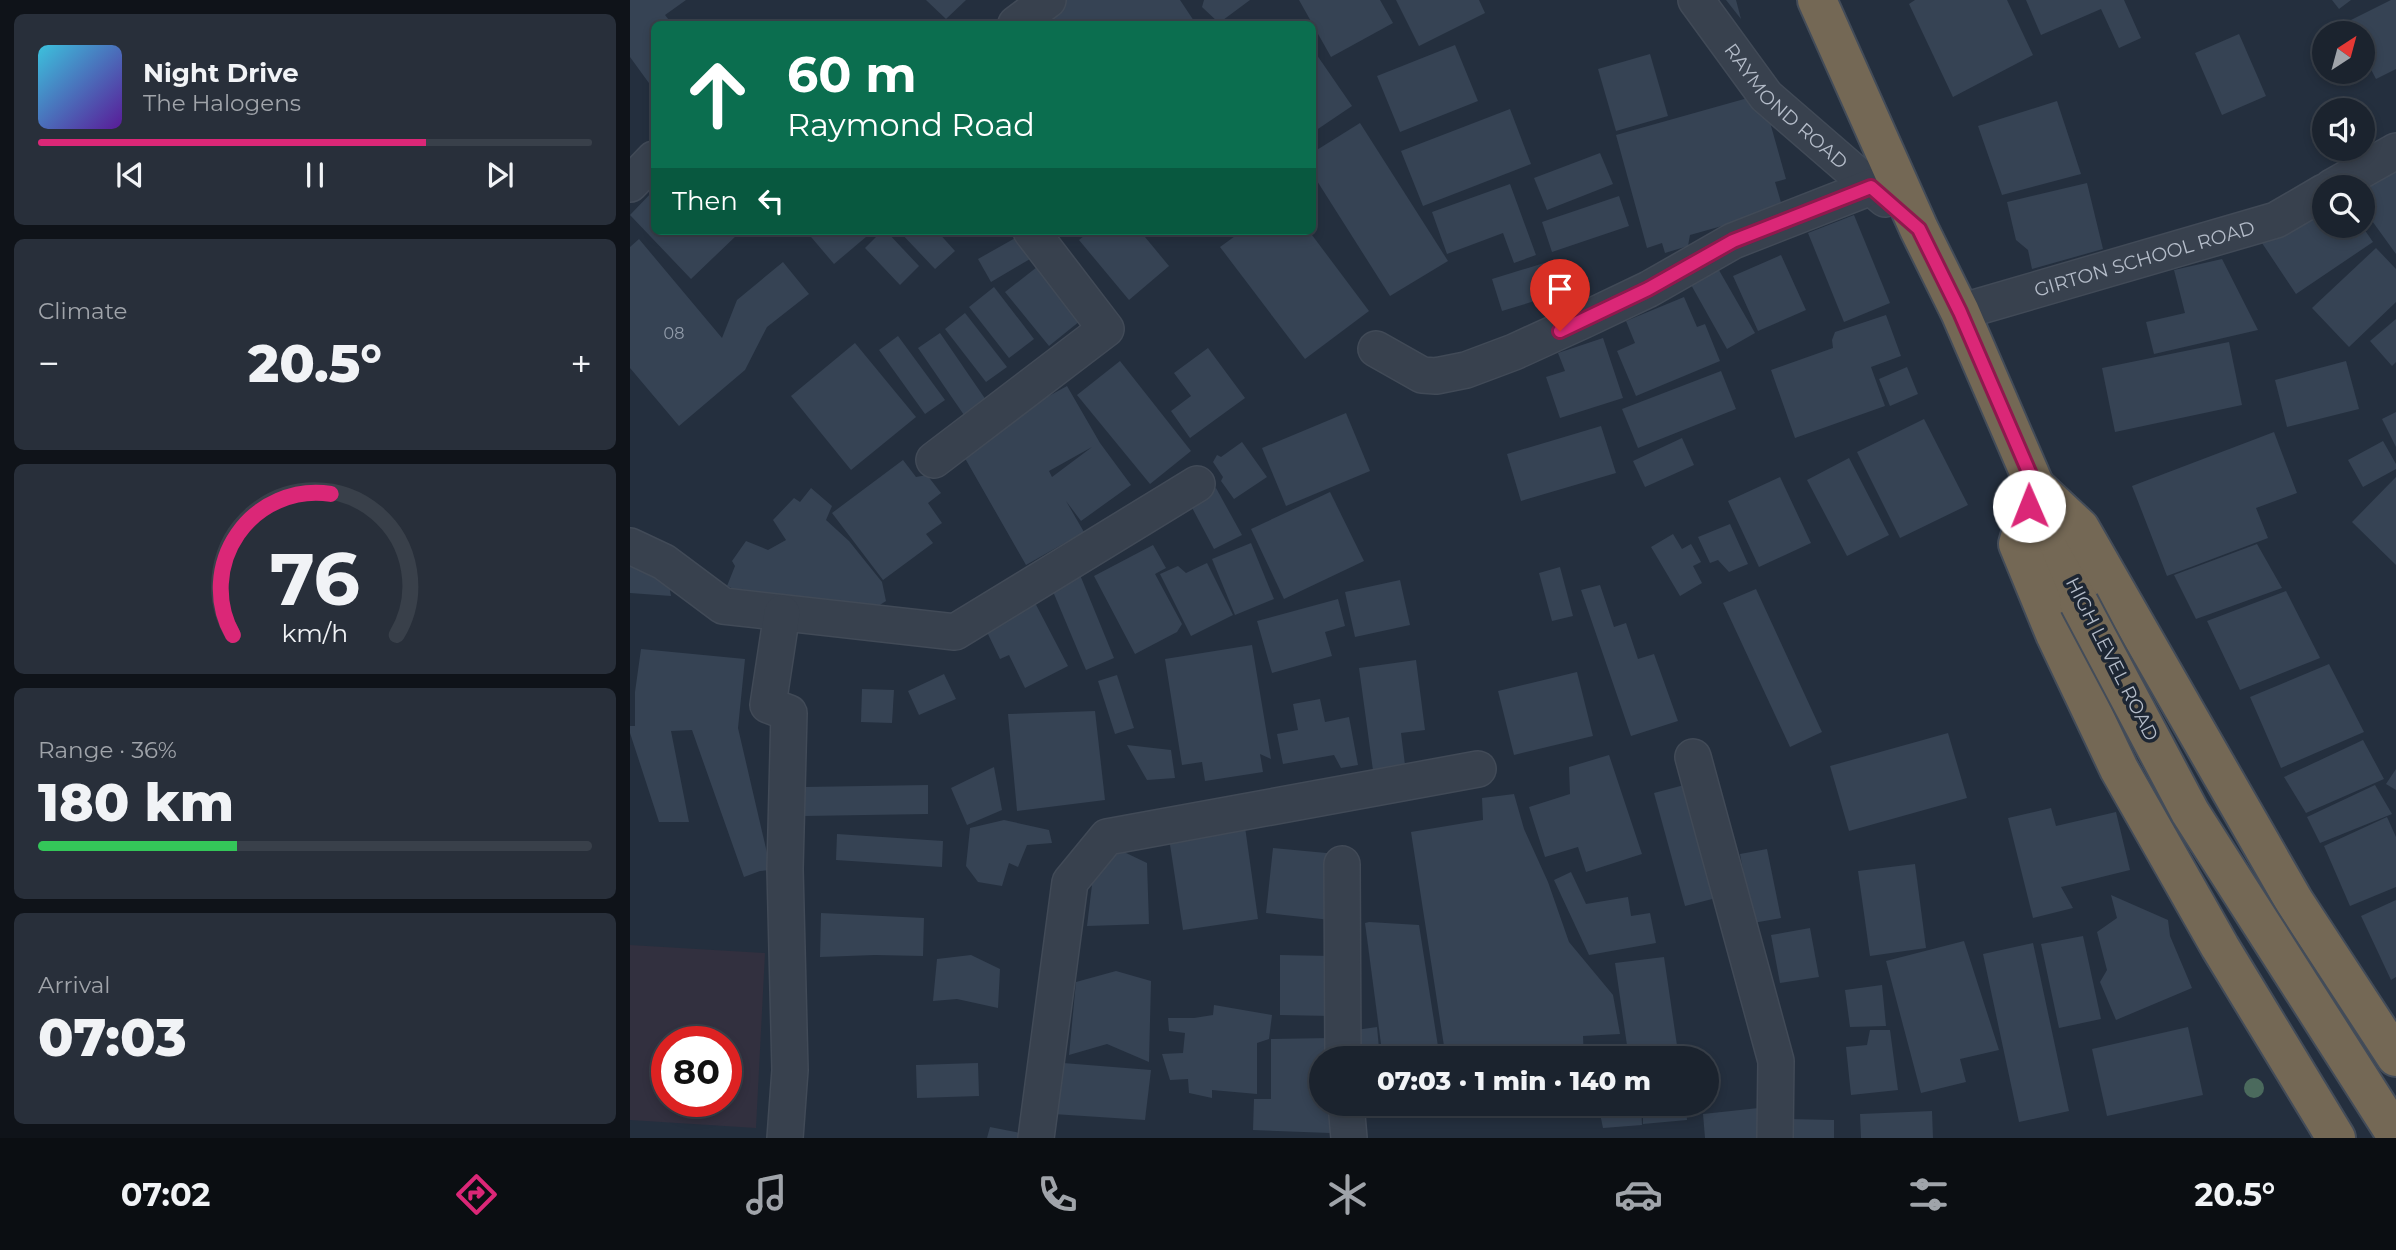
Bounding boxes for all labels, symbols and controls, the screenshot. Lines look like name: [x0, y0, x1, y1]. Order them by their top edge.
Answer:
north arrow: [2312, 21, 2375, 84]
map controls: [2312, 21, 2375, 238]
street label: RAYMOND ROAD: [1720, 39, 1853, 173]
text: 60 m: [787, 45, 917, 104]
icon: ahead: [672, 49, 763, 140]
text: Night Drive: [143, 57, 299, 89]
text: The Halogens: [143, 89, 301, 117]
button: sound: [2312, 98, 2375, 161]
text: Raymond Road: [787, 105, 1035, 144]
icon: previous: [111, 156, 149, 194]
icon: pause: [296, 156, 334, 194]
icon: next: [481, 156, 519, 194]
button: search: [2312, 175, 2375, 238]
icon: left: [752, 182, 790, 220]
text: Then: [672, 185, 738, 217]
street label: GIRTON SCHOOL ROAD: [2031, 215, 2257, 301]
pin: [1530, 259, 1590, 331]
icon: arrive: [1541, 270, 1579, 308]
text: Climate: [38, 297, 127, 325]
house number: 08: [664, 324, 684, 343]
text: 20.5°: [248, 332, 382, 395]
text: −: [38, 340, 60, 387]
text: +: [570, 340, 592, 387]
position arrow: [1992, 469, 2066, 543]
text: 76: [270, 535, 360, 623]
street label: HIGH LEVEL ROAD: [2061, 573, 2163, 745]
text: km/h: [282, 618, 348, 648]
text: Range · 36%: [38, 736, 177, 764]
text: 180 km: [38, 771, 234, 834]
text: Arrival: [38, 971, 111, 999]
text: 07:03: [38, 1006, 187, 1069]
speed limit sign: 80: [651, 1026, 742, 1117]
text: 07:03 · 1 min · 140 m: [1377, 1065, 1651, 1097]
icon: directions: [452, 1170, 501, 1219]
icon: music: [742, 1170, 791, 1219]
icon: phone: [1033, 1170, 1082, 1219]
icon: climate: [1323, 1170, 1372, 1219]
icon: car: [1614, 1170, 1663, 1219]
icon: filters: [1904, 1170, 1953, 1219]
text: 07:02: [121, 1175, 210, 1214]
text: 20.5°: [2194, 1175, 2275, 1214]

